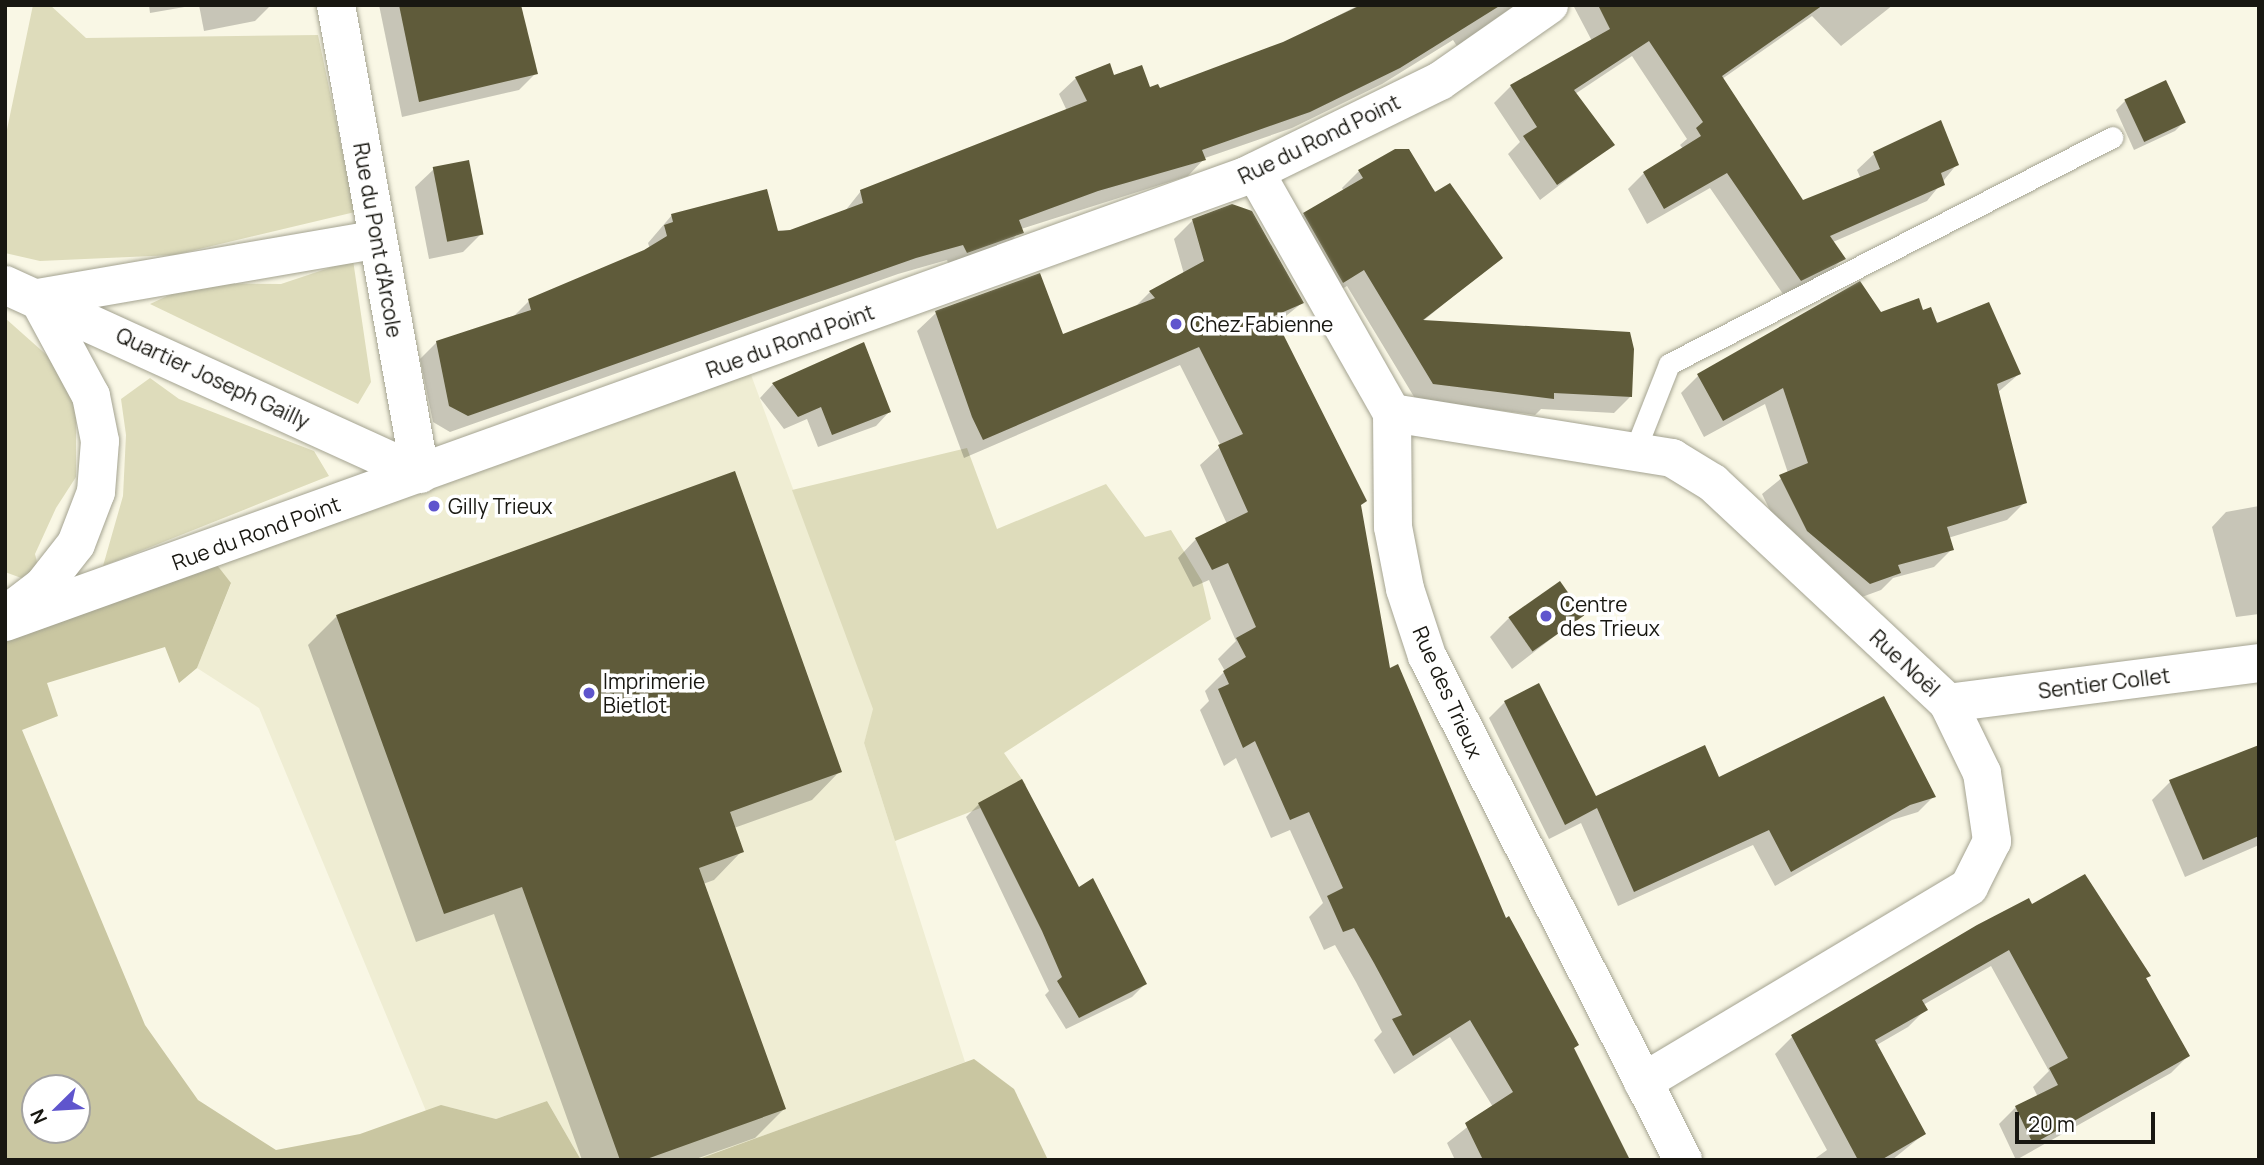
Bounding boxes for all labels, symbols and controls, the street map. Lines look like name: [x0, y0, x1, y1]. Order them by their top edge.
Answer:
street label: Rue du Rond Point: [1234, 89, 1404, 189]
street label: Rue du Pont d'Arcole: [348, 141, 408, 339]
street label: Rue du Rond Point: [703, 299, 877, 383]
place label: Chez Fabienne: [1190, 311, 1333, 337]
marker: Chez Fabienne: [1168, 316, 1184, 332]
street label: Quartier Joseph Gailly: [112, 322, 314, 434]
street label: Rue du Rond Point: [169, 491, 343, 575]
place label: Gilly Trieux: [448, 493, 553, 519]
marker: Gilly Trieux: [426, 498, 442, 514]
place label: Centre des Trieux: [1560, 591, 1660, 641]
marker: Centre des Trieux: [1538, 608, 1554, 624]
street label: Rue des Trieux: [1408, 622, 1488, 762]
street label: Rue Noël: [1865, 624, 1945, 702]
street label: Sentier Collet: [2037, 662, 2171, 704]
place label: Imprimerie Bietlot: [603, 668, 705, 718]
marker: Imprimerie Bietlot: [581, 685, 597, 701]
north arrow: [21, 1074, 91, 1144]
scale bar: [2019, 1098, 2159, 1142]
text: N: [24, 1105, 53, 1128]
text: 20 m: [2028, 1110, 2075, 1138]

